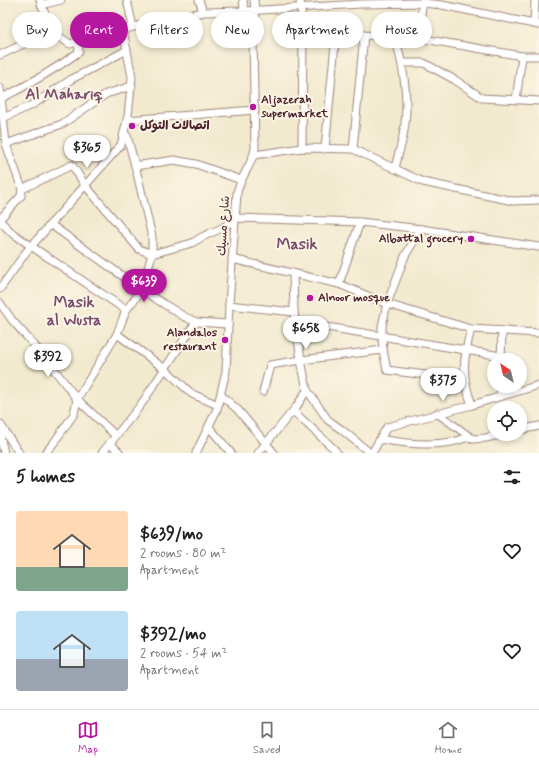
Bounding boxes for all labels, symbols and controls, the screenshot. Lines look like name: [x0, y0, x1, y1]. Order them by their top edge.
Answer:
chip: Buy: [12, 12, 62, 48]
chip: Rent: [70, 12, 128, 48]
chip: Filters: [136, 12, 203, 48]
chip: New: [211, 12, 264, 48]
chip: Apartment: [272, 12, 363, 48]
chip: House: [371, 12, 432, 48]
district label: Al Mahariq: [25, 84, 104, 105]
place label: Aljazerah supermarket: [260, 92, 329, 122]
marker: Aljazerah supermarket: [248, 102, 258, 112]
place label: اتصالات التوكل: [140, 118, 210, 134]
marker: اتصالات التوكل: [127, 121, 137, 131]
pin: $365: [63, 135, 111, 169]
text: $365: [73, 139, 101, 156]
street label: شارع مسيك: [214, 195, 234, 257]
place label: Albattal grocery: [379, 231, 463, 248]
district label: Masik: [276, 234, 318, 255]
marker: Albattal grocery: [466, 234, 476, 244]
pin: $639: [120, 269, 168, 303]
text: $639: [131, 273, 157, 290]
place label: Alnoor mosque: [318, 290, 390, 306]
district label: Masik al Wusta: [47, 292, 101, 331]
marker: Alnoor mosque: [305, 293, 315, 303]
pin: $658: [282, 316, 330, 350]
text: $658: [292, 320, 320, 337]
place label: Alandalos restaurant: [164, 325, 218, 355]
marker: Alandalos restaurant: [220, 335, 230, 345]
pin: $392: [24, 344, 72, 378]
text: $392: [33, 348, 63, 365]
north arrow: [487, 353, 527, 393]
map controls: [487, 353, 527, 441]
pin: $375: [419, 368, 467, 402]
text: $375: [429, 372, 457, 389]
button: locate: [487, 401, 527, 441]
text: 5 homes: [16, 466, 75, 488]
icon: filters: [501, 466, 523, 488]
text: $639/mo: [140, 523, 203, 545]
icon: home: [48, 527, 96, 575]
icon: heart: [501, 540, 523, 562]
text: 2 rooms · 80 m²: [140, 545, 226, 562]
text: Apartment: [140, 562, 199, 579]
text: $392/mo: [140, 623, 206, 645]
icon: home: [48, 627, 96, 675]
icon: heart: [501, 640, 523, 662]
text: 2 rooms · 54 m²: [140, 645, 227, 662]
text: Apartment: [140, 662, 199, 679]
tab: Map: [77, 719, 99, 757]
tab: Saved: [253, 719, 281, 757]
tab: Home: [435, 719, 462, 757]

